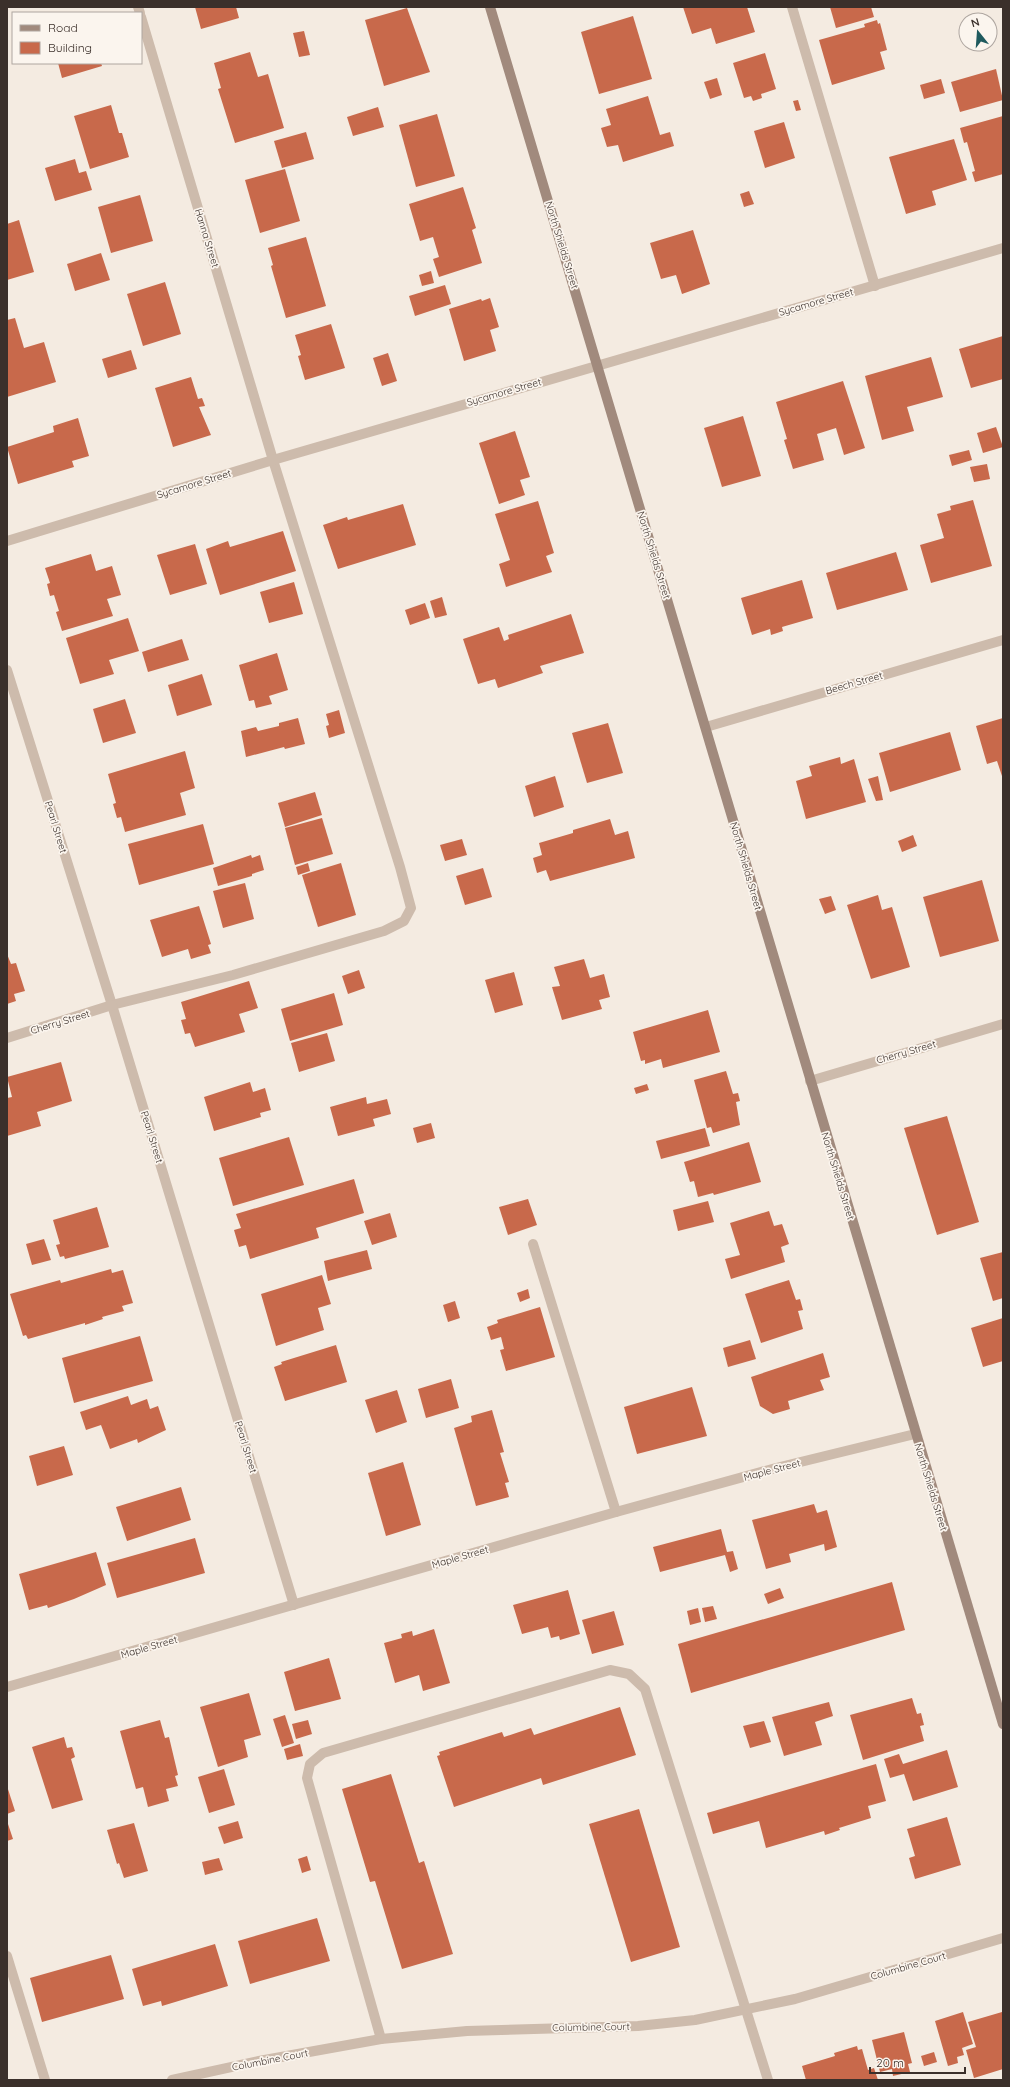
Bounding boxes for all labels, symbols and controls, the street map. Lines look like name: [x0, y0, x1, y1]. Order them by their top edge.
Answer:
legend: [12, 12, 142, 64]
north arrow: [958, 12, 998, 52]
text: N: [969, 15, 981, 30]
text: Road: [48, 20, 78, 35]
text: Building: [48, 40, 92, 55]
street label: North Shields Street: [542, 200, 582, 291]
street label: Hanna Street: [192, 207, 222, 270]
street label: Sycamore Street: [777, 285, 855, 319]
street label: Sycamore Street: [465, 375, 543, 409]
street label: Sycamore Street: [155, 466, 233, 501]
street label: North Shields Street: [634, 510, 674, 601]
street label: Beech Street: [824, 668, 885, 697]
street label: Pearl Street: [42, 799, 70, 855]
street label: North Shields Street: [727, 820, 765, 912]
street label: Cherry Street: [29, 1007, 92, 1037]
street label: Cherry Street: [875, 1037, 938, 1067]
street label: Pearl Street: [138, 1109, 166, 1165]
street label: North Shields Street: [818, 1131, 858, 1222]
street label: Pearl Street: [232, 1419, 260, 1475]
street label: North Shields Street: [911, 1442, 951, 1533]
street label: Maple Street: [742, 1456, 802, 1484]
street label: Maple Street: [430, 1543, 490, 1571]
street label: Maple Street: [119, 1633, 179, 1661]
street label: Columbine Court: [869, 1949, 948, 1983]
street label: Columbine Court: [552, 2020, 630, 2034]
street label: Columbine Court: [231, 2046, 310, 2074]
scale bar: [870, 2049, 965, 2075]
text: 20 m: [876, 2055, 904, 2070]

